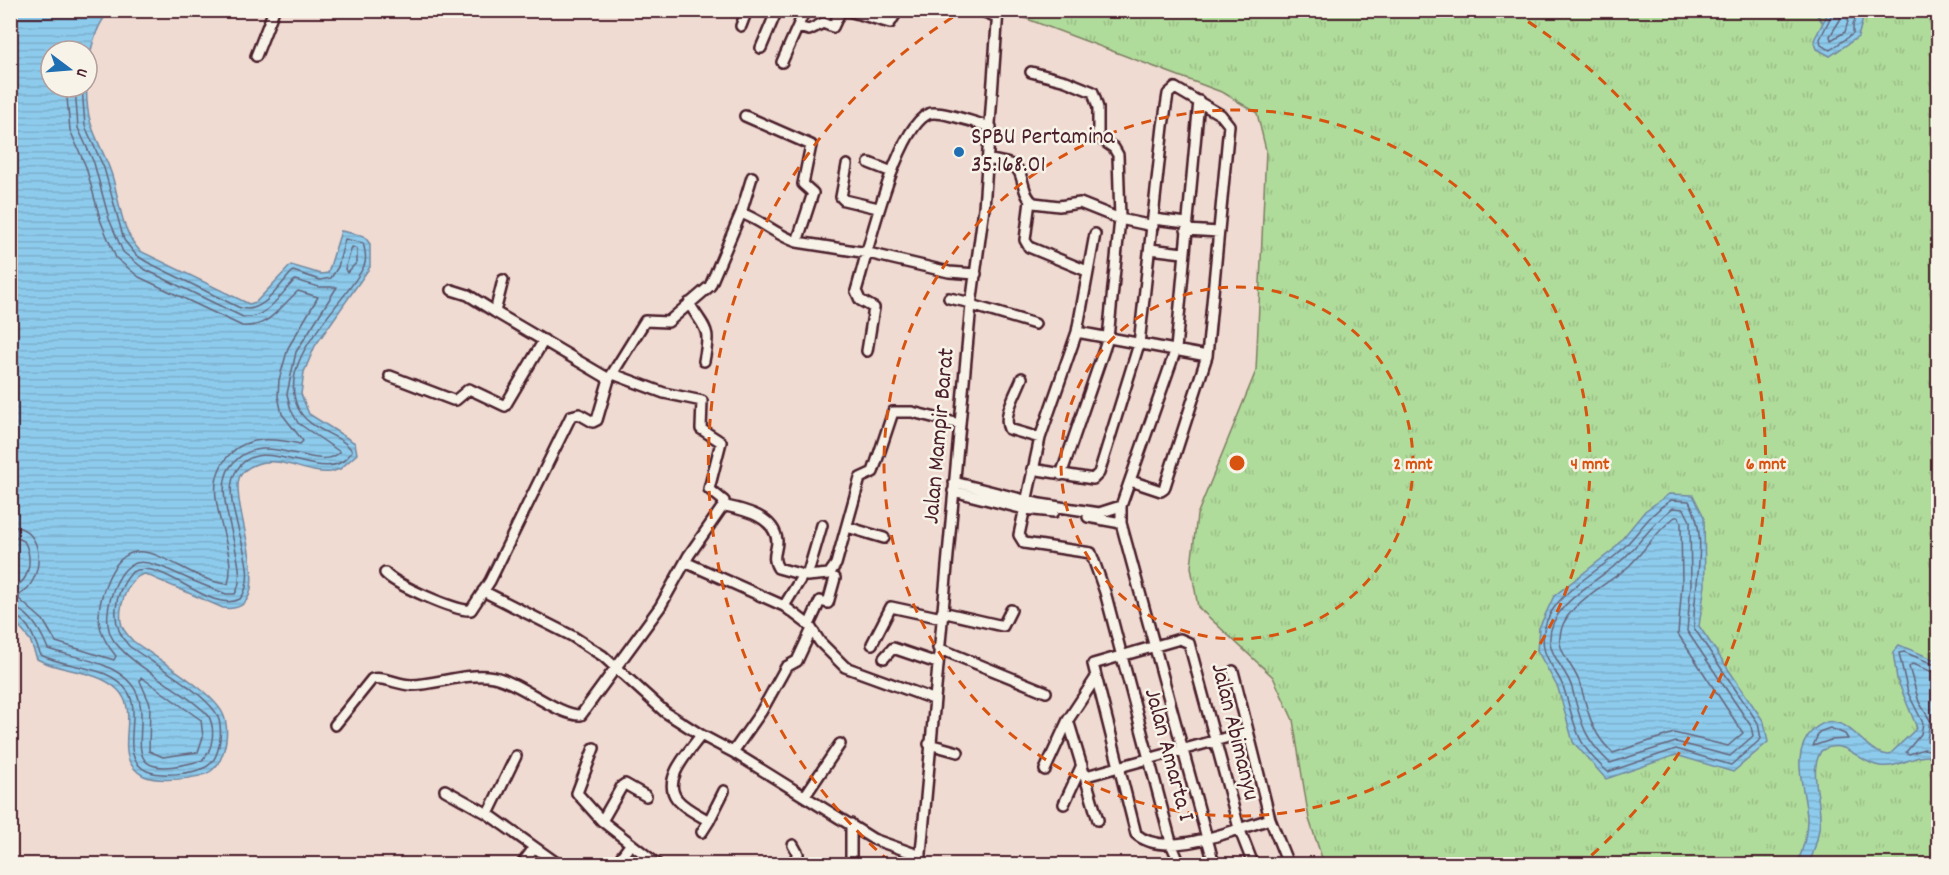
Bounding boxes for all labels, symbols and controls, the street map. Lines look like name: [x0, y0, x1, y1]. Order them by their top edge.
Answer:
north arrow: [39, 39, 99, 99]
text: U: [69, 66, 93, 80]
place label: SPBU Pertamina 35.168.01: [971, 121, 1115, 183]
marker: SPBU Pertamina 35.168.01: [952, 145, 966, 159]
street label: Jalan Mampir Barat: [915, 346, 965, 526]
centre of rings: [1227, 453, 1247, 473]
text: 2 mnt: [1393, 453, 1433, 478]
text: 4 mnt: [1571, 453, 1610, 478]
text: 6 mnt: [1746, 453, 1786, 478]
street label: Jalan Abimanyu: [1201, 660, 1267, 804]
street label: Jalan Amarta I: [1134, 685, 1202, 826]

